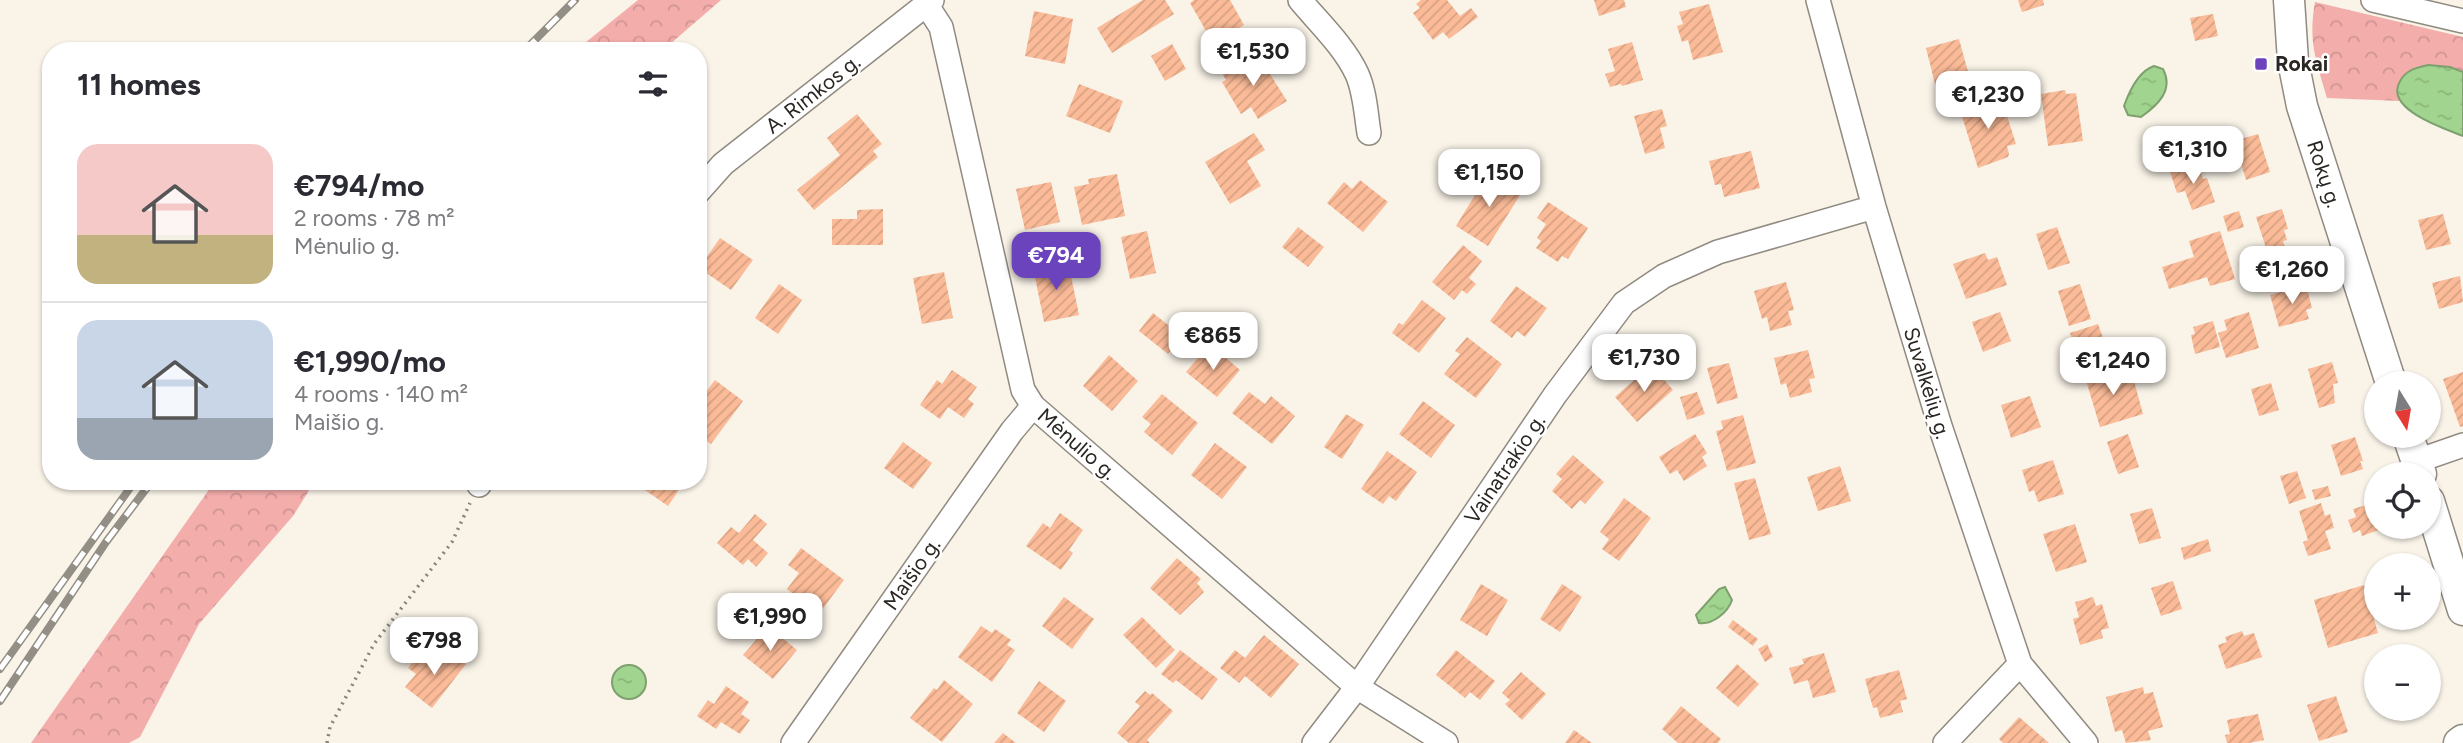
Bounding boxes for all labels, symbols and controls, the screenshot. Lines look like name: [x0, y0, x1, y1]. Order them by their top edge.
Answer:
pin: €1,530: [1196, 28, 1310, 88]
text: €1,530: [1217, 37, 1289, 65]
street label: A. Rimkos g.: [760, 49, 865, 138]
place label: Rokai: [2275, 51, 2328, 76]
marker: Rokai: [2253, 56, 2269, 72]
icon: filters: [634, 65, 672, 103]
text: 11 homes: [77, 66, 201, 103]
pin: €1,230: [1931, 72, 2045, 131]
text: €1,230: [1952, 80, 2024, 108]
pin: €1,310: [2136, 127, 2250, 186]
text: €1,310: [2159, 135, 2228, 163]
street label: Rokų g.: [2302, 137, 2347, 211]
pin: €1,150: [1432, 150, 1546, 209]
text: €1,150: [1454, 158, 1524, 186]
text: €794/mo: [294, 167, 424, 204]
icon: home: [133, 172, 217, 256]
text: 2 rooms · 78 m²: [294, 204, 455, 232]
text: Mėnulio g.: [294, 232, 399, 260]
pin: €794: [1015, 232, 1097, 292]
text: €794: [1028, 241, 1084, 269]
pin: €1,260: [2235, 246, 2349, 306]
text: €1,260: [2255, 255, 2329, 283]
pin: €865: [1172, 312, 1254, 372]
text: €865: [1185, 321, 1241, 349]
street label: Suvalkėlių g.: [1899, 324, 1956, 442]
pin: €1,730: [1587, 334, 1701, 394]
pin: €1,240: [2056, 338, 2170, 397]
text: €1,990/mo: [294, 343, 446, 380]
text: €1,730: [1608, 343, 1680, 371]
text: €1,240: [2076, 346, 2150, 374]
icon: home: [133, 348, 217, 432]
north arrow: [2364, 371, 2441, 448]
map controls: [2364, 371, 2441, 721]
text: 4 rooms · 140 m²: [294, 380, 468, 408]
street label: Mėnulio g.: [1033, 403, 1122, 485]
text: Maišio g.: [294, 408, 384, 436]
street label: Vainatrakio g.: [1459, 409, 1550, 528]
button: locate: [2364, 462, 2441, 539]
street label: Maišio g.: [878, 533, 945, 615]
button: +: [2364, 553, 2441, 630]
pin: €1,990: [713, 594, 827, 653]
text: €1,990: [733, 602, 807, 630]
pin: €798: [393, 618, 475, 677]
text: €798: [406, 626, 462, 654]
button: −: [2364, 644, 2441, 721]

